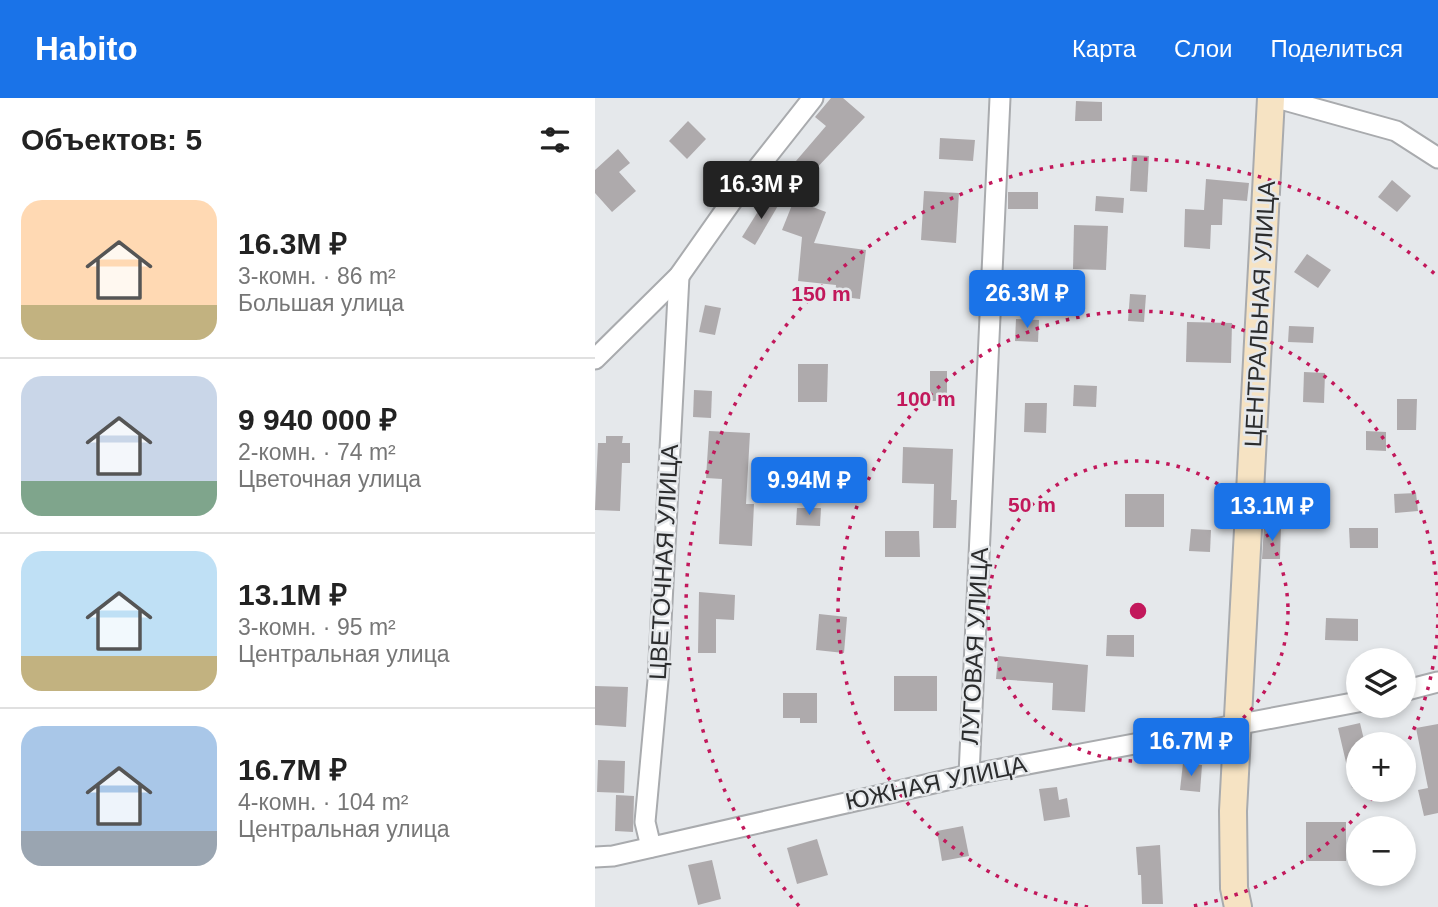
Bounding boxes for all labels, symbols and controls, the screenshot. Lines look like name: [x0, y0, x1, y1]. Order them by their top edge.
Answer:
text: Habito: [35, 30, 138, 67]
text: Карта: [1072, 35, 1136, 62]
text: Слои: [1174, 35, 1232, 62]
text: Поделиться: [1270, 35, 1403, 62]
icon: filters: [536, 121, 574, 159]
text: Объектов: 5: [21, 123, 202, 156]
pin: 16.3M ₽: [696, 162, 826, 221]
text: 16.3M ₽: [719, 171, 803, 197]
street label: ЦЕНТРАЛЬНАЯ УЛИЦА: [1239, 180, 1280, 448]
text: 16.3M ₽: [238, 227, 347, 260]
icon: home: [77, 228, 161, 312]
text: 3-комн. · 86 m²: [238, 263, 396, 289]
pin: 26.3M ₽: [962, 271, 1092, 330]
text: 26.3M ₽: [985, 280, 1069, 306]
text: 150 m: [791, 282, 851, 305]
text: Большая улица: [238, 290, 404, 316]
text: 100 m: [896, 387, 956, 410]
text: 9 940 000 ₽: [238, 403, 397, 436]
icon: home: [77, 404, 161, 488]
text: 2-комн. · 74 m²: [238, 439, 396, 465]
street label: ЦВЕТОЧНАЯ УЛИЦА: [644, 443, 683, 681]
pin: 9.94M ₽: [744, 458, 874, 517]
text: Цветочная улица: [238, 466, 421, 492]
text: 9.94M ₽: [767, 467, 851, 493]
pin: 13.1M ₽: [1207, 484, 1337, 543]
text: 50 m: [1008, 493, 1056, 516]
text: 13.1M ₽: [1230, 493, 1314, 519]
street label: ЛУГОВАЯ УЛИЦА: [956, 547, 993, 745]
text: 13.1M ₽: [238, 578, 347, 611]
icon: home: [77, 579, 161, 663]
centre of rings: [1126, 599, 1150, 623]
text: 3-комн. · 95 m²: [238, 614, 396, 640]
text: Центральная улица: [238, 641, 450, 667]
map controls: [1346, 648, 1416, 886]
button: layers: [1346, 648, 1416, 718]
pin: 16.7M ₽: [1126, 718, 1256, 778]
text: 16.7M ₽: [1149, 728, 1233, 754]
button: +: [1346, 732, 1416, 802]
street label: ЮЖНАЯ УЛИЦА: [843, 750, 1029, 815]
text: 16.7M ₽: [238, 753, 347, 786]
icon: home: [77, 754, 161, 838]
text: 4-комн. · 104 m²: [238, 789, 409, 815]
text: Центральная улица: [238, 816, 450, 842]
button: −: [1346, 816, 1416, 886]

